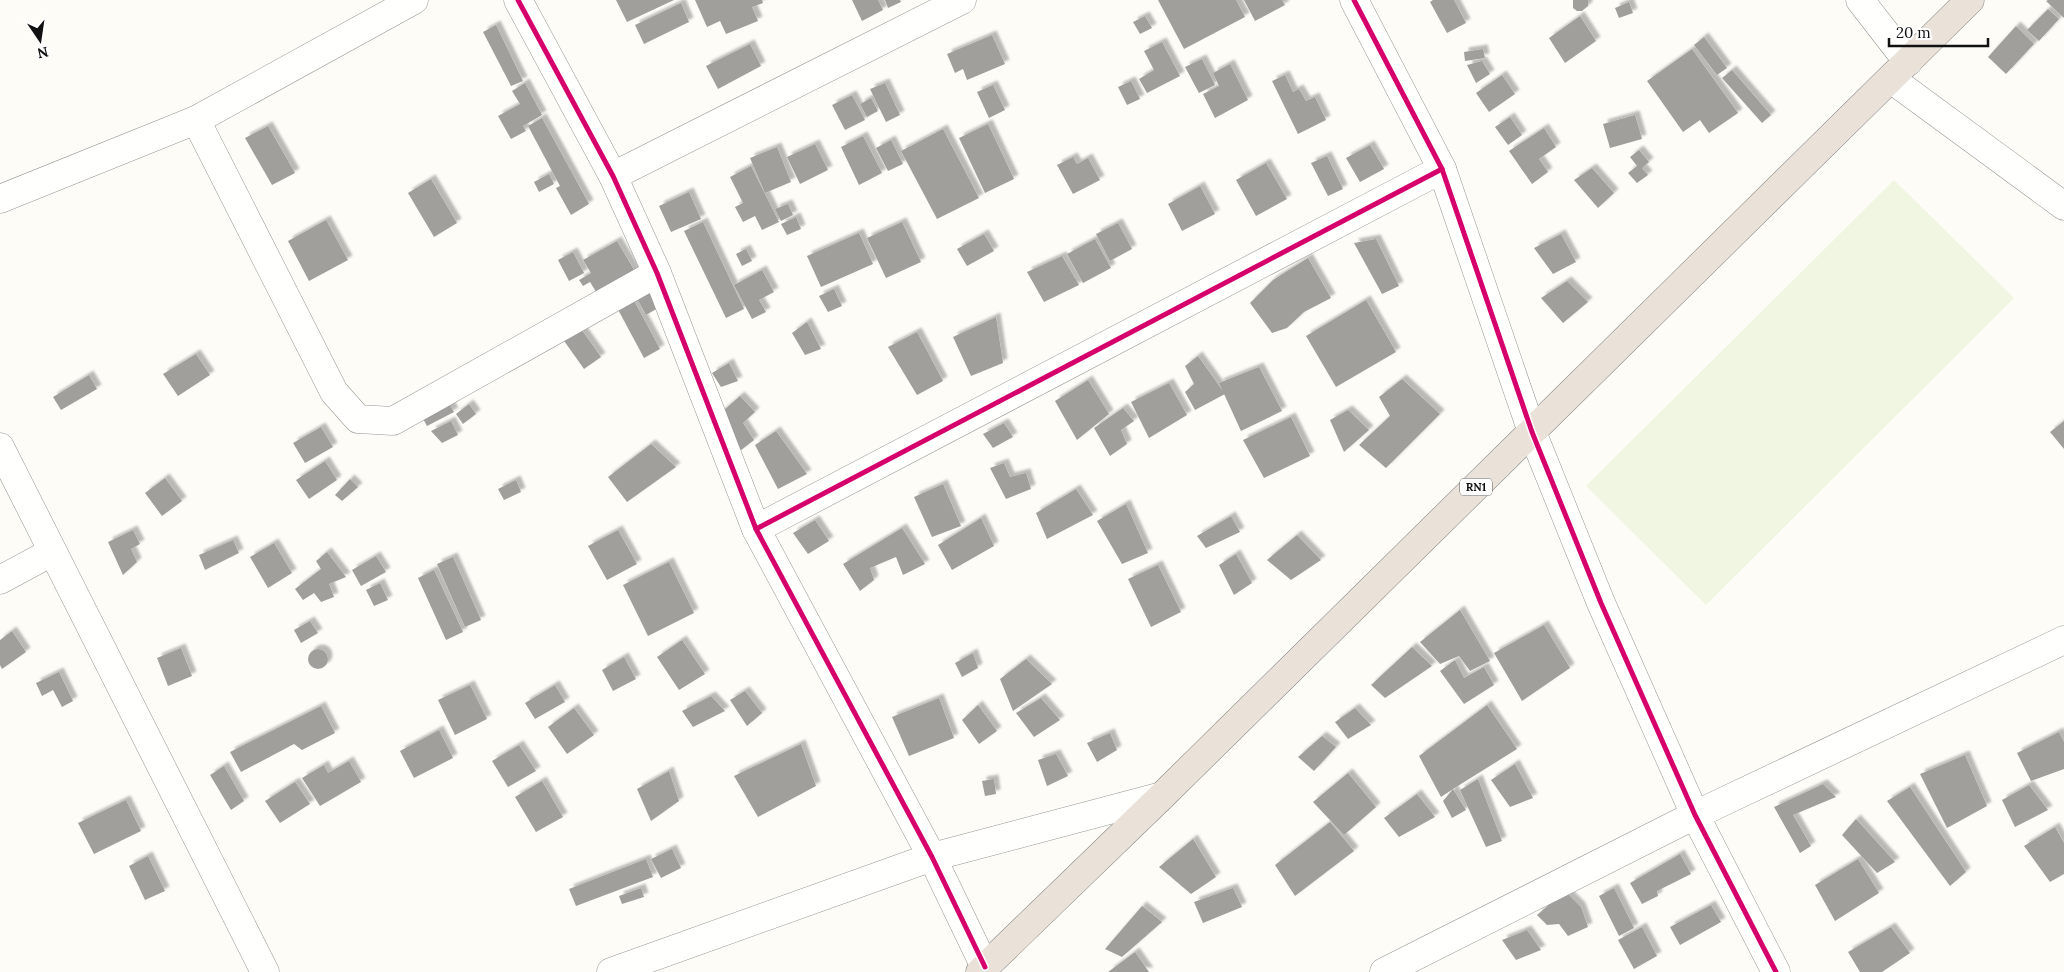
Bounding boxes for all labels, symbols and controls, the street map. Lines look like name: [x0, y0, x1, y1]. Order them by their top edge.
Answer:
north arrow: [15, 15, 65, 65]
scale bar: [1889, 15, 1988, 47]
text: 20 m: [1896, 23, 1931, 42]
text: N: [35, 43, 50, 63]
road number: RN1: [1460, 478, 1492, 496]

